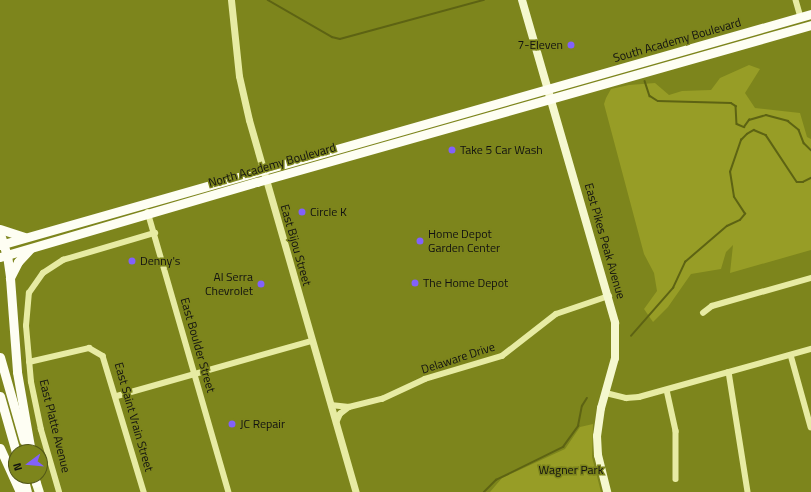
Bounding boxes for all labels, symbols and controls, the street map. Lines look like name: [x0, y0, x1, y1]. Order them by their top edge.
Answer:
street label: South Academy Boulevard: [611, 15, 743, 65]
place label: 7-Eleven: [517, 38, 563, 52]
marker: 7-Eleven: [566, 40, 576, 50]
street label: North Academy Boulevard: [207, 140, 337, 190]
place label: Take 5 Car Wash: [460, 143, 543, 157]
marker: Take 5 Car Wash: [447, 145, 457, 155]
street label: East Pikes Peak Avenue: [582, 181, 628, 301]
street label: East Bijou Street: [278, 203, 314, 287]
place label: Circle K: [310, 205, 347, 219]
marker: Circle K: [297, 207, 307, 217]
place label: Home Depot Garden Center: [428, 227, 500, 255]
marker: Home Depot Garden Center: [415, 236, 425, 246]
place label: Denny's: [140, 254, 180, 268]
marker: Denny's: [127, 256, 137, 266]
place label: Al Serra Chevrolet: [205, 270, 253, 298]
place label: The Home Depot: [423, 276, 508, 290]
marker: The Home Depot: [410, 278, 420, 288]
marker: Al Serra Chevrolet: [256, 279, 266, 289]
street label: East Boulder Street: [178, 296, 218, 394]
street label: Delaware Drive: [419, 339, 497, 377]
street label: East Saint Vrain Street: [112, 361, 156, 473]
street label: East Platte Avenue: [36, 378, 74, 474]
place label: JC Repair: [240, 417, 285, 431]
marker: JC Repair: [227, 419, 237, 429]
north arrow: [8, 444, 48, 484]
text: N: [9, 461, 26, 473]
park label: Wagner Park: [539, 463, 603, 477]

